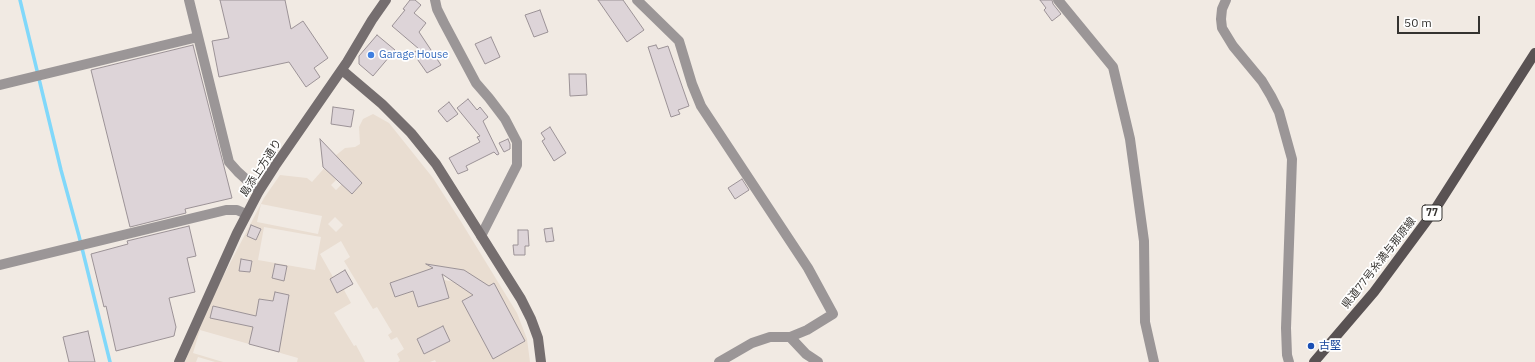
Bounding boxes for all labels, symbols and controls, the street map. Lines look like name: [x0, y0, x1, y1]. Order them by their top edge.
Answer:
scale bar: [1399, 8, 1482, 34]
text: 50 m: [1404, 15, 1432, 30]
place label: Garage House: [379, 48, 448, 62]
marker: Garage House: [366, 50, 376, 60]
street label: 島添上方通り: [237, 137, 285, 199]
road number: 77: [1422, 205, 1442, 221]
street label: 県道77号糸満与那原線: [1339, 215, 1419, 311]
place label: 古堅: [1319, 339, 1341, 353]
marker: 古堅: [1306, 341, 1316, 351]

